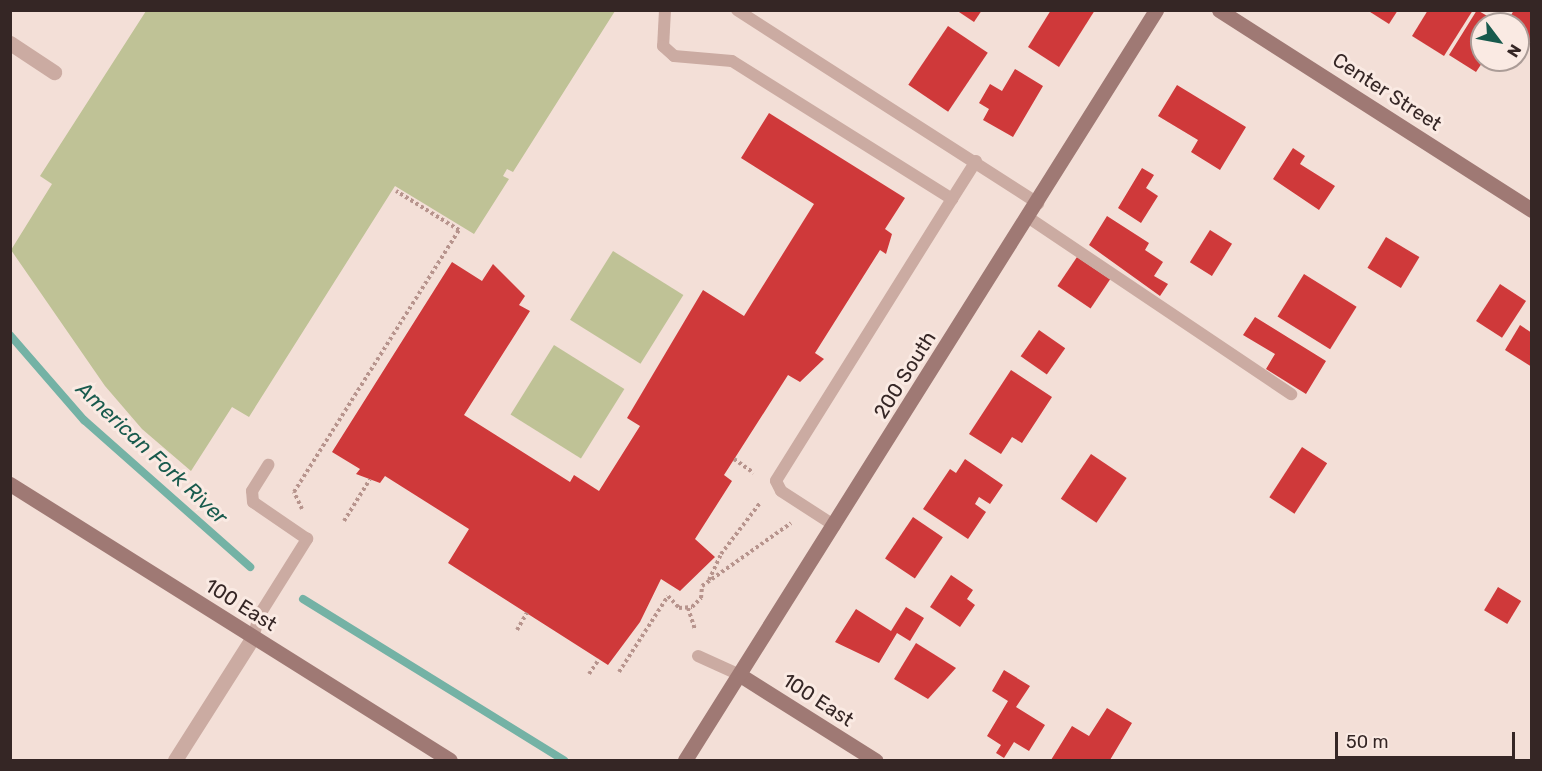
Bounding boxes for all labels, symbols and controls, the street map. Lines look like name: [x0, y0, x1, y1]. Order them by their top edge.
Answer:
north arrow: [1470, 12, 1530, 72]
text: N: [1503, 41, 1525, 61]
street label: Center Street: [1328, 48, 1446, 136]
street label: 200 South: [869, 327, 941, 423]
water label: American Fork River: [71, 376, 233, 530]
street label: 100 East: [201, 574, 281, 636]
street label: 100 East: [778, 668, 858, 732]
scale bar: [1338, 720, 1518, 758]
text: 50 m: [1346, 731, 1389, 753]

